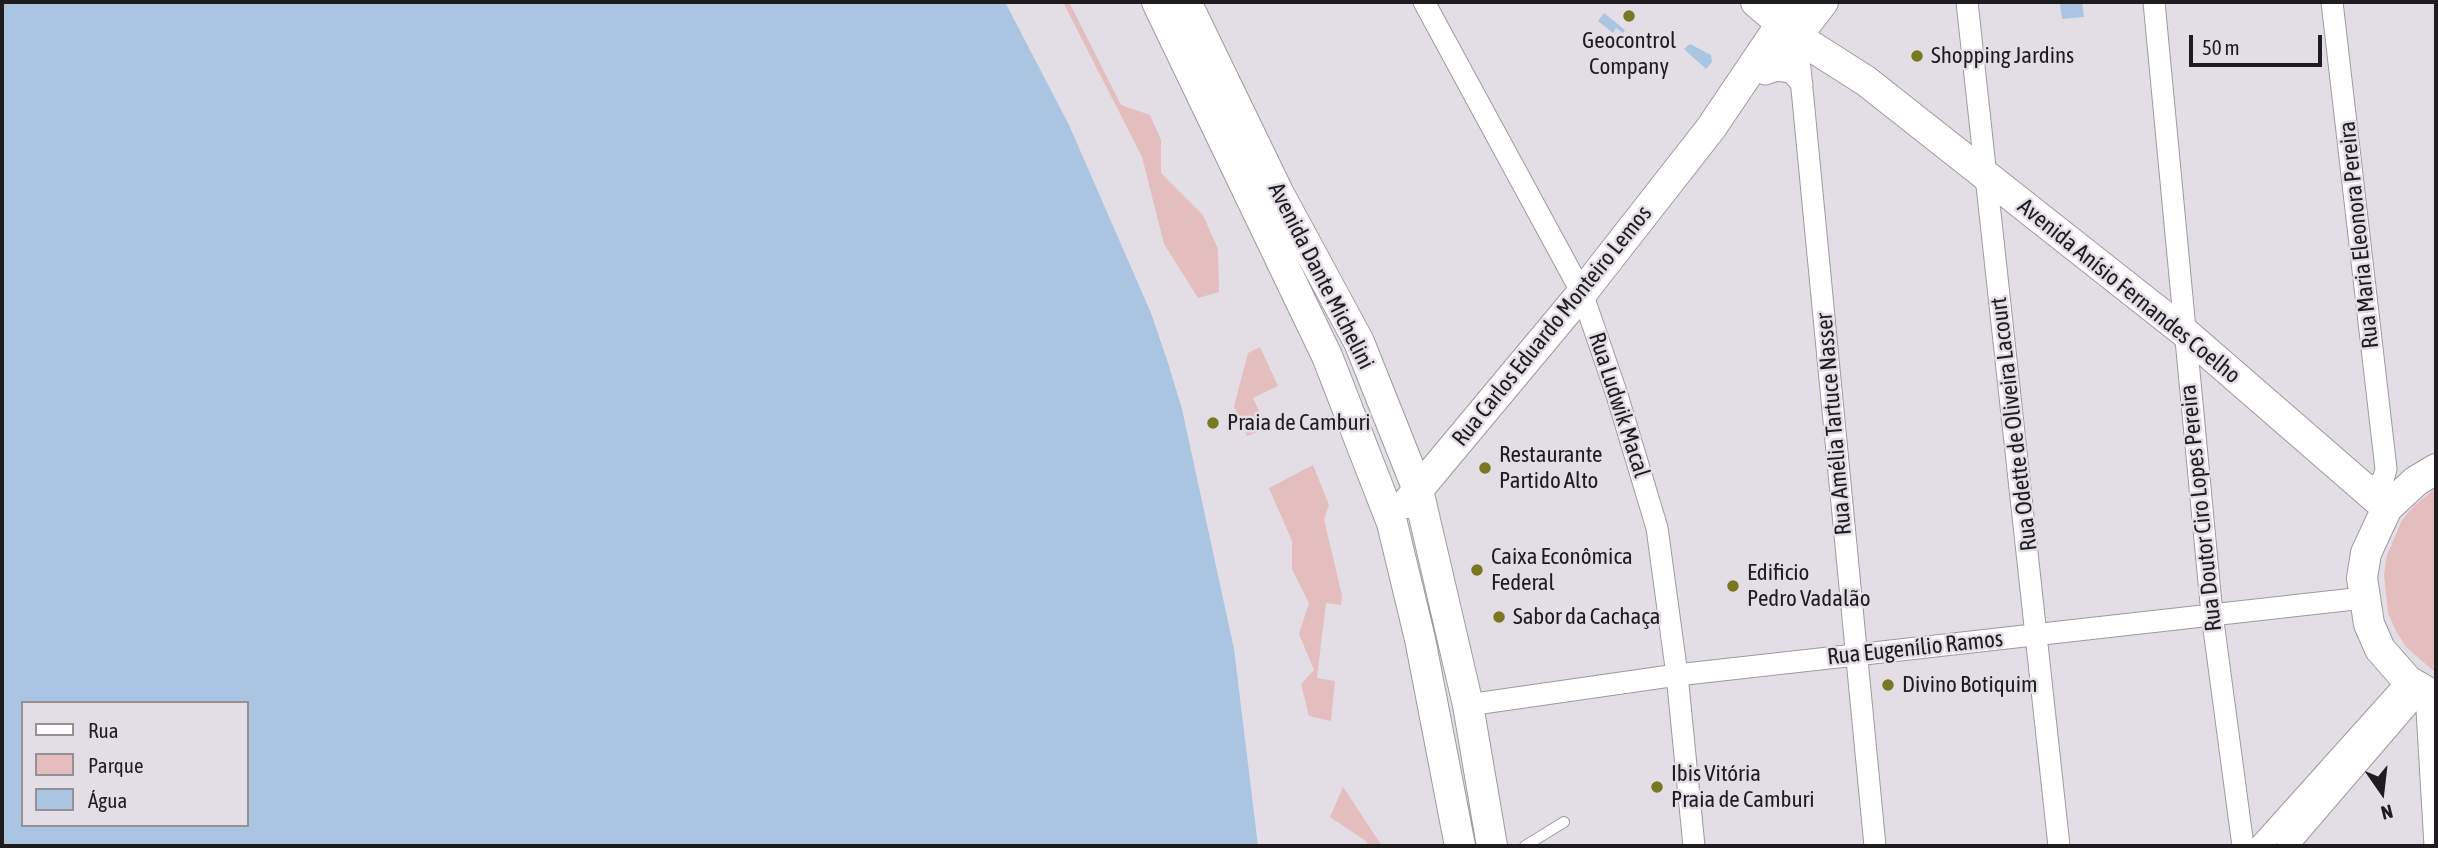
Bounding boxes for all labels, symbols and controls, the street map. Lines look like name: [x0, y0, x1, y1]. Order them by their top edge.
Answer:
marker: Geocontrol Company: [1621, 8, 1637, 24]
scale bar: [2193, 21, 2326, 65]
place label: Geocontrol Company: [1582, 27, 1676, 81]
text: 50 m: [2202, 35, 2240, 59]
place label: Shopping Jardins: [1931, 42, 2074, 70]
marker: Shopping Jardins: [1909, 48, 1925, 64]
street label: Rua Maria Eleonora Pereira: [2333, 120, 2385, 350]
street label: Avenida Dante Michelini: [1262, 178, 1380, 374]
street label: Avenida Anísio Fernandes Coelho: [2012, 193, 2246, 389]
street label: Rua Carlos Eduardo Monteiro Lemos: [1446, 200, 1658, 452]
street label: Rua Odette de Oliveira Lacourt: [1985, 296, 2043, 552]
street label: Rua Amélia Tartuce Nasser: [1811, 312, 1857, 536]
street label: Rua Ludwik Macal: [1583, 329, 1655, 481]
street label: Rua Doutor Ciro Lopes Pereira: [2174, 383, 2228, 633]
place label: Praia de Camburi: [1227, 409, 1371, 437]
marker: Praia de Camburi: [1205, 415, 1221, 431]
place label: Restaurante Partido Alto: [1499, 441, 1602, 495]
marker: Restaurante Partido Alto: [1477, 460, 1493, 476]
place label: Caixa Econômica Federal: [1491, 543, 1633, 597]
place label: Edificio Pedro Vadalão: [1747, 559, 1870, 613]
marker: Caixa Econômica Federal: [1469, 562, 1485, 578]
marker: Edificio Pedro Vadalão: [1725, 578, 1741, 594]
place label: Sabor da Cachaça: [1513, 603, 1660, 631]
marker: Sabor da Cachaça: [1491, 609, 1507, 625]
street label: Rua Eugenílio Ramos: [1826, 625, 2004, 671]
place label: Divino Botiquim: [1902, 671, 2038, 699]
marker: Divino Botiquim: [1880, 677, 1896, 693]
legend: [21, 701, 248, 827]
text: Rua: [88, 718, 118, 742]
text: Parque: [88, 753, 143, 777]
north arrow: [2347, 757, 2417, 827]
place label: Ibis Vitória Praia de Camburi: [1671, 760, 1815, 814]
marker: Ibis Vitória Praia de Camburi: [1649, 779, 1665, 795]
text: Água: [88, 788, 127, 812]
text: N: [2379, 800, 2395, 824]

